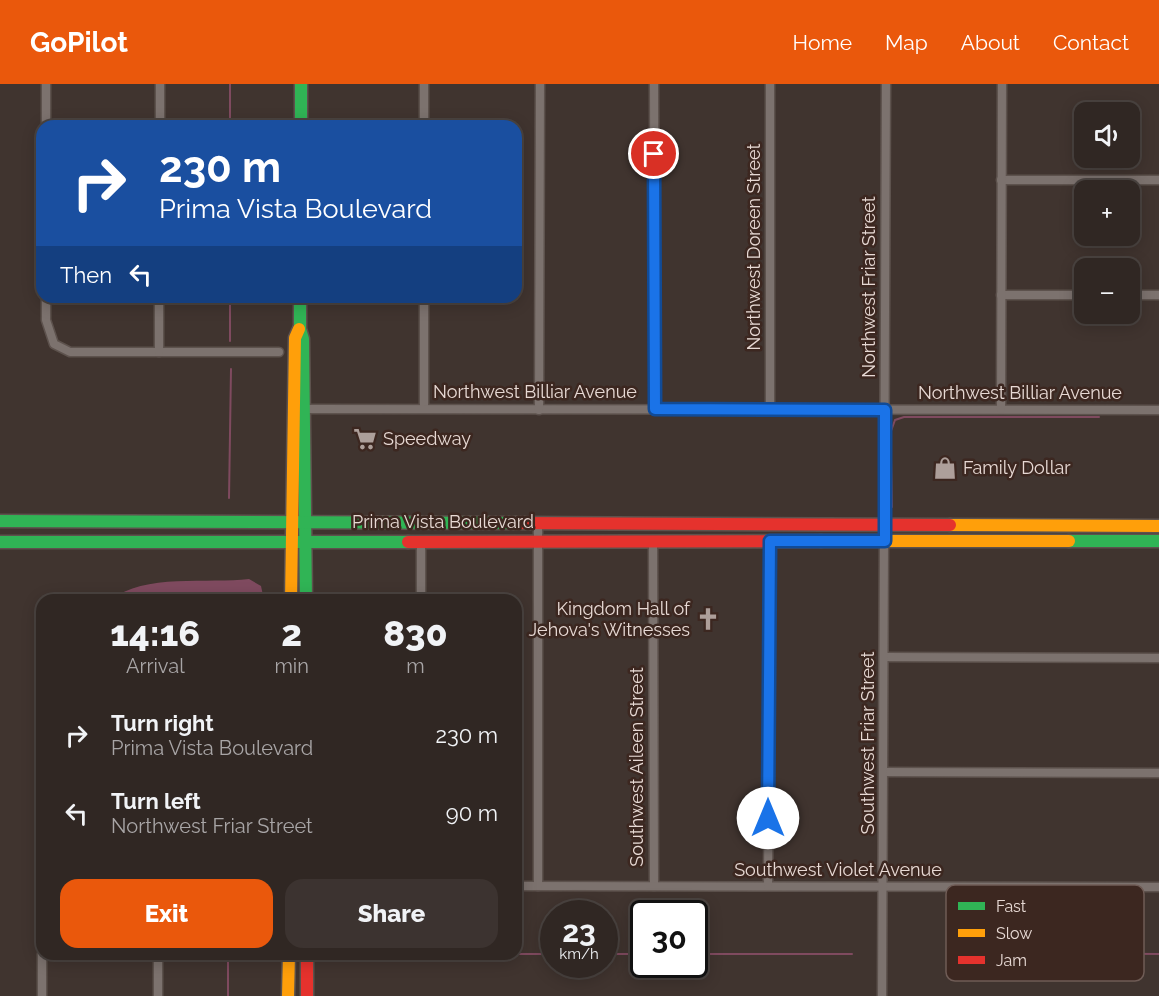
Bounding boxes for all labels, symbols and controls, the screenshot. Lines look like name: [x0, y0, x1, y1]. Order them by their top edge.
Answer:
text: GoPilot: [30, 26, 128, 59]
text: Home: [793, 30, 852, 55]
text: Map: [885, 30, 928, 55]
text: About: [961, 30, 1020, 55]
text: Contact: [1053, 30, 1129, 55]
map controls: [1074, 102, 1140, 324]
button: sound: [1074, 102, 1140, 168]
pin: [628, 128, 679, 179]
icon: arrive: [637, 137, 670, 170]
text: 230 m: [159, 143, 281, 192]
icon: right: [60, 144, 138, 222]
street label: Northwest Doreen Street: [743, 144, 764, 351]
button: +: [1074, 180, 1140, 246]
text: Prima Vista Boulevard: [159, 193, 432, 224]
street label: Northwest Friar Street: [858, 196, 879, 378]
icon: left: [124, 258, 157, 291]
button: −: [1074, 258, 1140, 324]
text: Then: [60, 262, 112, 288]
street label: Northwest Billiar Avenue: [433, 381, 637, 402]
street label: Northwest Billiar Avenue: [918, 382, 1122, 403]
supermarket icon: Speedway: [352, 426, 378, 452]
place label: Speedway: [383, 428, 471, 449]
shop icon: Family Dollar: [932, 455, 958, 481]
place label: Family Dollar: [963, 457, 1071, 478]
street label: Prima Vista Boulevard: [352, 511, 534, 532]
place label: Kingdom Hall of Jehova's Witnesses: [529, 598, 691, 640]
church icon: Kingdom Hall of Jehova's Witnesses: [695, 606, 721, 632]
text: 14:16: [110, 612, 200, 654]
text: 2: [281, 612, 302, 654]
text: 830: [383, 612, 448, 654]
street label: Southwest Friar Street: [857, 651, 878, 835]
text: Arrival: [126, 654, 185, 678]
text: min: [274, 654, 309, 678]
text: m: [406, 654, 425, 678]
street label: Southwest Aileen Street: [626, 667, 647, 867]
text: Turn right: [111, 710, 214, 736]
icon: right: [60, 719, 93, 752]
text: 230 m: [435, 722, 498, 748]
text: Prima Vista Boulevard: [111, 736, 313, 760]
position arrow: [736, 786, 800, 850]
text: Turn left: [111, 788, 201, 814]
icon: left: [60, 797, 93, 830]
text: 90 m: [446, 800, 498, 826]
text: Northwest Friar Street: [111, 814, 313, 838]
street label: Southwest Violet Avenue: [734, 859, 942, 880]
button: Exit: [60, 879, 273, 948]
button: Share: [285, 879, 498, 948]
legend: [946, 885, 1144, 981]
text: Fast: [996, 897, 1027, 916]
speed limit sign: 30: [630, 900, 708, 978]
text: 23: [562, 914, 596, 949]
text: Slow: [996, 924, 1032, 943]
text: km/h: [559, 945, 599, 963]
text: Jam: [996, 951, 1027, 970]

